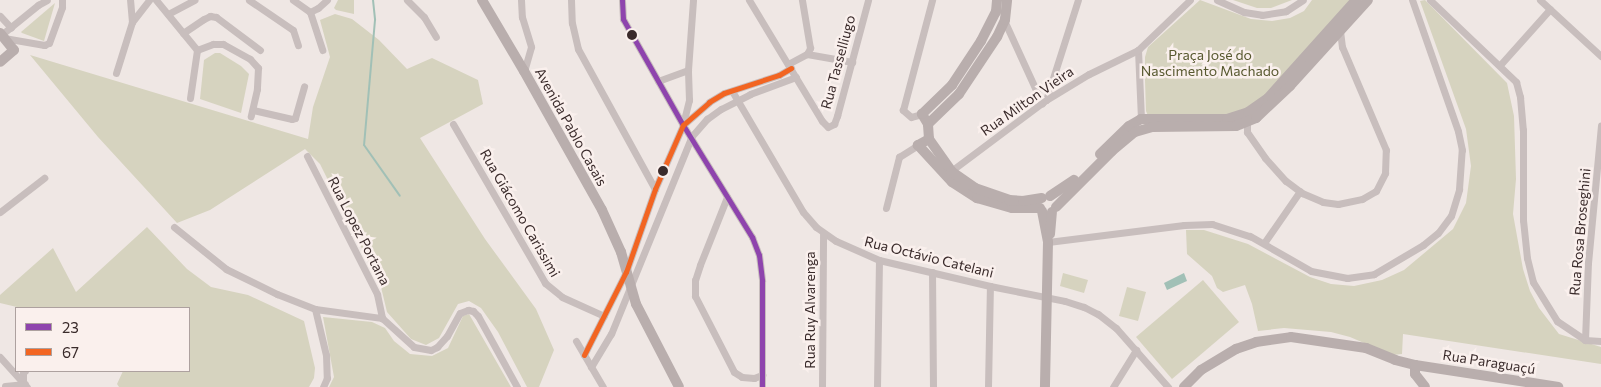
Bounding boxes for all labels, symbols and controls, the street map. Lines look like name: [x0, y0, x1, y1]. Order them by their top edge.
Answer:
street label: Rua Tasselliugo: [817, 13, 859, 111]
unlabelled marker: [627, 30, 637, 40]
park label: Praça José do Nascimento Machado: [1141, 47, 1279, 80]
street label: Rua Milton Vieira: [977, 63, 1077, 139]
street label: Avenida Pablo Casais: [531, 65, 611, 189]
street label: Rua Giácomo Carissimi: [476, 146, 564, 280]
unlabelled marker: [658, 166, 668, 176]
street label: Rua Rosa Broseghini: [1566, 168, 1594, 296]
street label: Rua Lopez Portana: [324, 174, 394, 288]
street label: Rua Octávio Catelani: [863, 233, 995, 281]
street label: Rua Ruy Alvarenga: [802, 251, 818, 369]
legend: [15, 307, 190, 372]
text: 23: [62, 318, 79, 336]
text: 67: [62, 343, 79, 361]
street label: Rua Paraguaçú: [1442, 346, 1536, 378]

